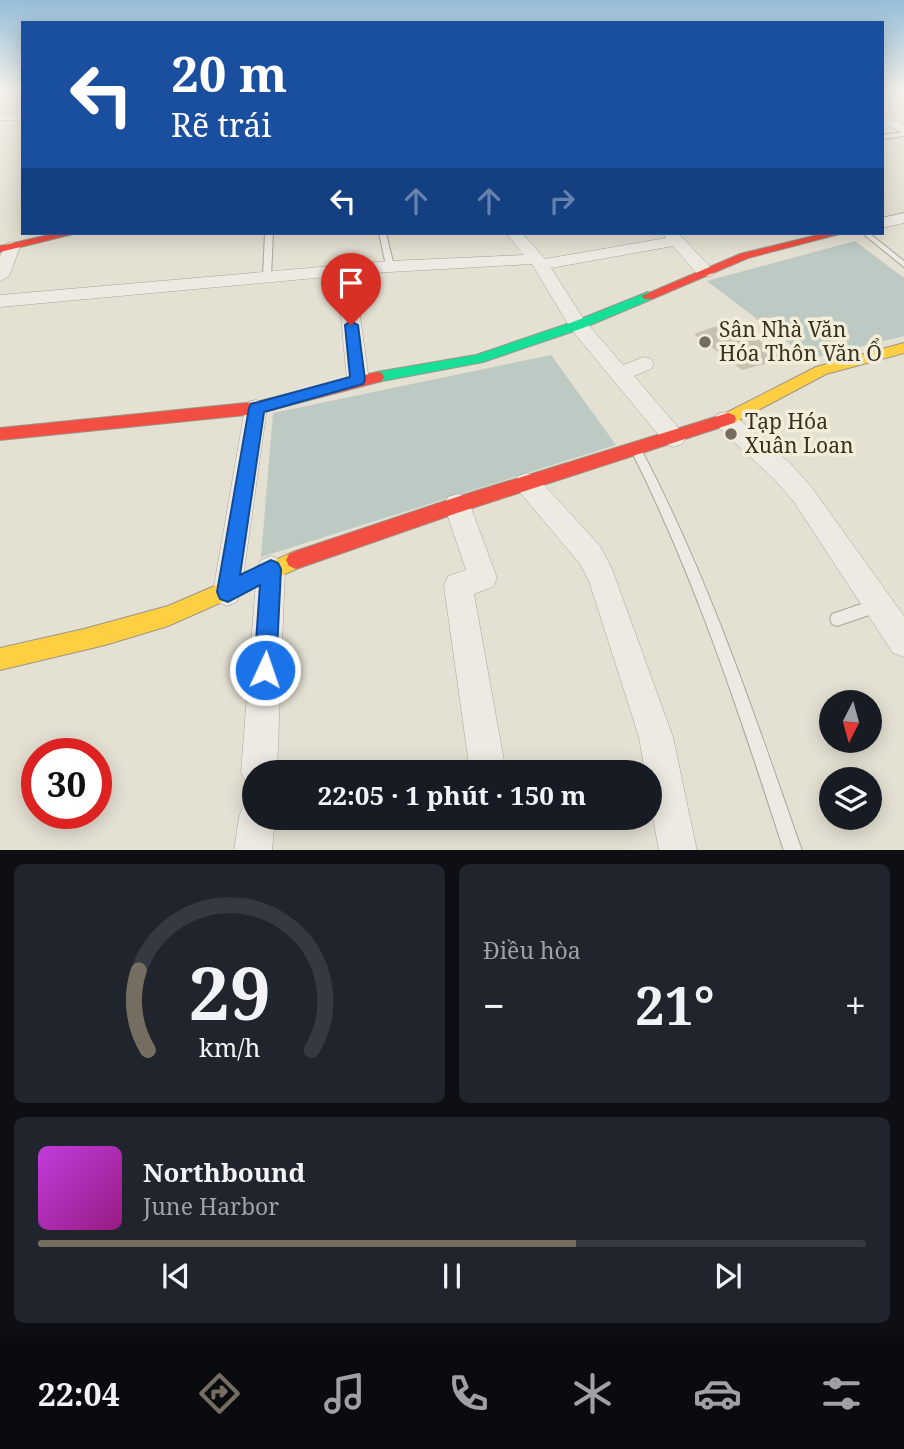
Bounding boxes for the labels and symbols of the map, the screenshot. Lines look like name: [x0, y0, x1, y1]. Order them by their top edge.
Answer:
pin: [321, 253, 381, 325]
place label: Sân Nhà Văn Hóa Thôn Văn Ổ: [719, 315, 882, 367]
marker: Sân Nhà Văn Hóa Thôn Văn Ổ: [697, 334, 713, 350]
place label: Tạp Hóa Xuân Loan: [745, 407, 854, 459]
marker: Tạp Hóa Xuân Loan: [723, 426, 739, 442]
position arrow: [228, 633, 302, 707]
north arrow: [819, 690, 882, 752]
speed limit sign: 30: [21, 738, 112, 829]

